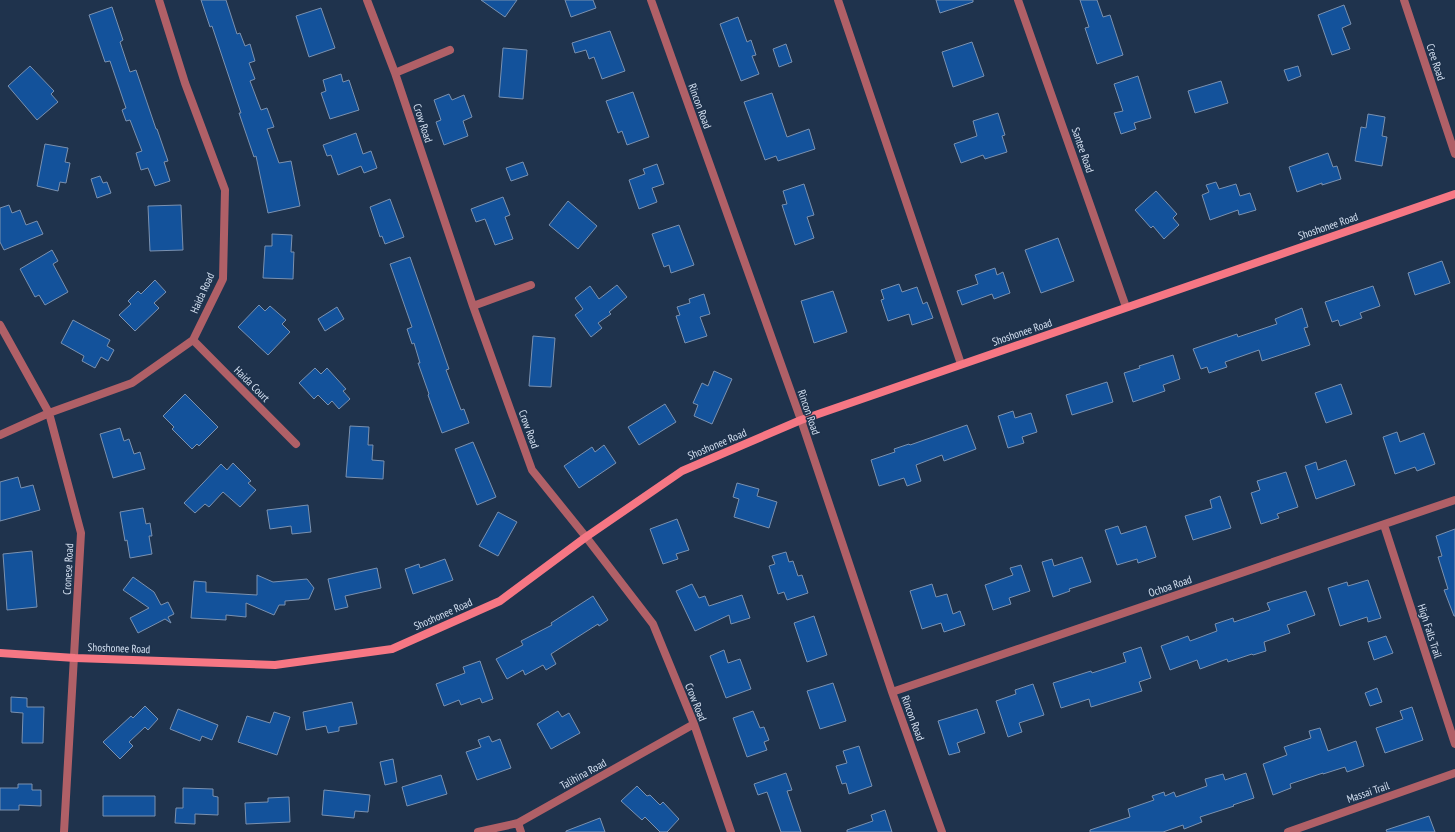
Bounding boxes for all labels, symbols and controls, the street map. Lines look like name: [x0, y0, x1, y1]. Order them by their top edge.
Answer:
street label: Cree Road: [1423, 42, 1449, 82]
street label: Rincon Road: [685, 82, 715, 131]
street label: Crow Road: [410, 102, 436, 144]
street label: Santee Road: [1069, 126, 1097, 175]
street label: Shoshonee Road: [1296, 209, 1360, 243]
street label: Haida Road: [187, 270, 217, 315]
street label: Shoshonee Road: [990, 315, 1054, 349]
street label: Haida Court: [231, 363, 273, 405]
street label: Rincon Road: [795, 388, 823, 437]
street label: Crow Road: [516, 408, 542, 450]
street label: Shoshonee Road: [685, 425, 749, 463]
street label: Cronese Road: [60, 543, 76, 595]
street label: Ochoa Road: [1146, 572, 1194, 600]
street label: Shoshonee Road: [412, 595, 475, 633]
street label: High Falls Trail: [1415, 602, 1446, 660]
street label: Shoshonee Road: [88, 640, 151, 656]
street label: Crow Road: [682, 681, 710, 723]
street label: Rincon Road: [898, 694, 928, 743]
street label: Talihina Road: [557, 755, 609, 792]
street label: Massai Trail: [1345, 778, 1391, 806]

